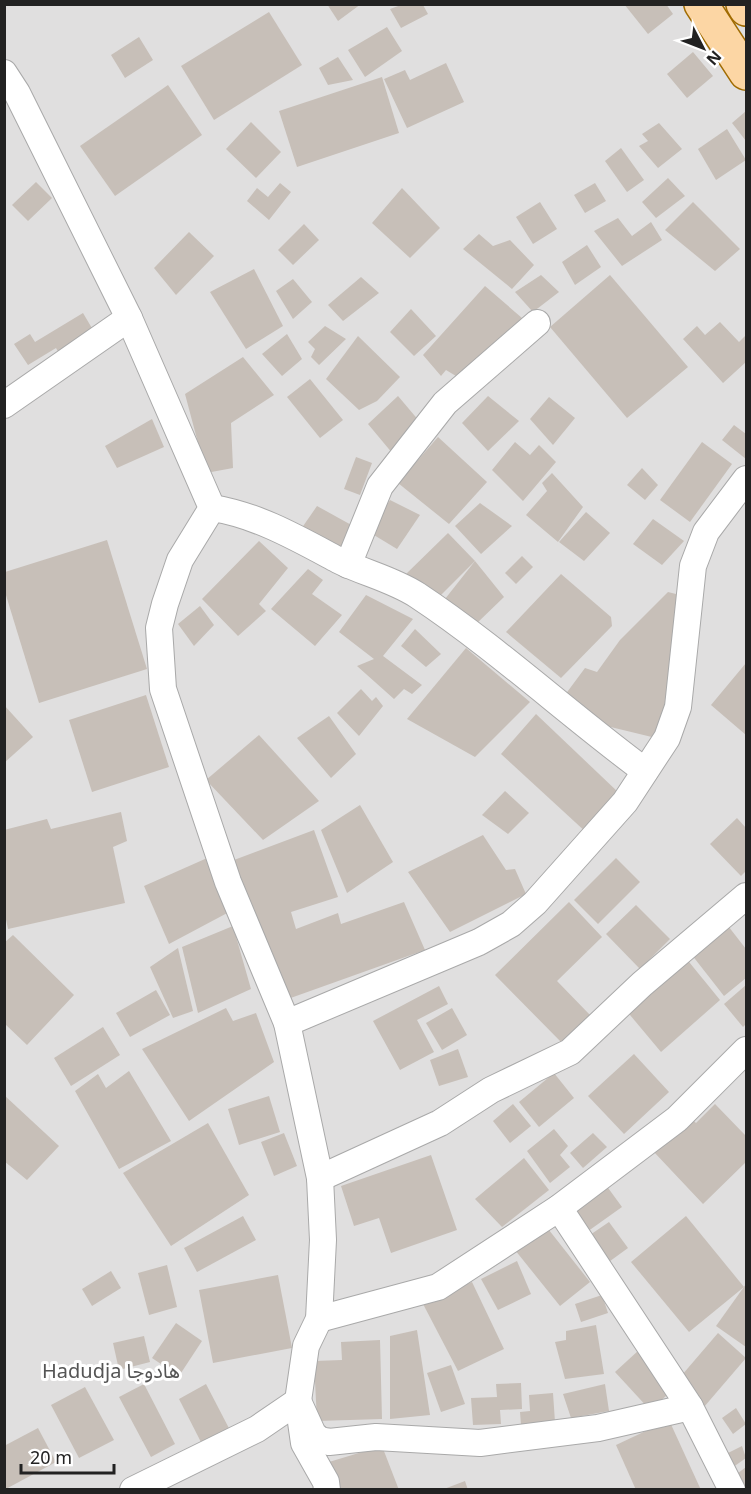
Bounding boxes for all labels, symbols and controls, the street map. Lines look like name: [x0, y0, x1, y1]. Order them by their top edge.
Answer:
north arrow: [673, 18, 733, 78]
text: N: [702, 46, 727, 70]
district label: Hadudja هادوجا: [42, 1357, 180, 1384]
scale bar: [21, 1437, 114, 1475]
text: 20 m: [30, 1445, 72, 1469]

